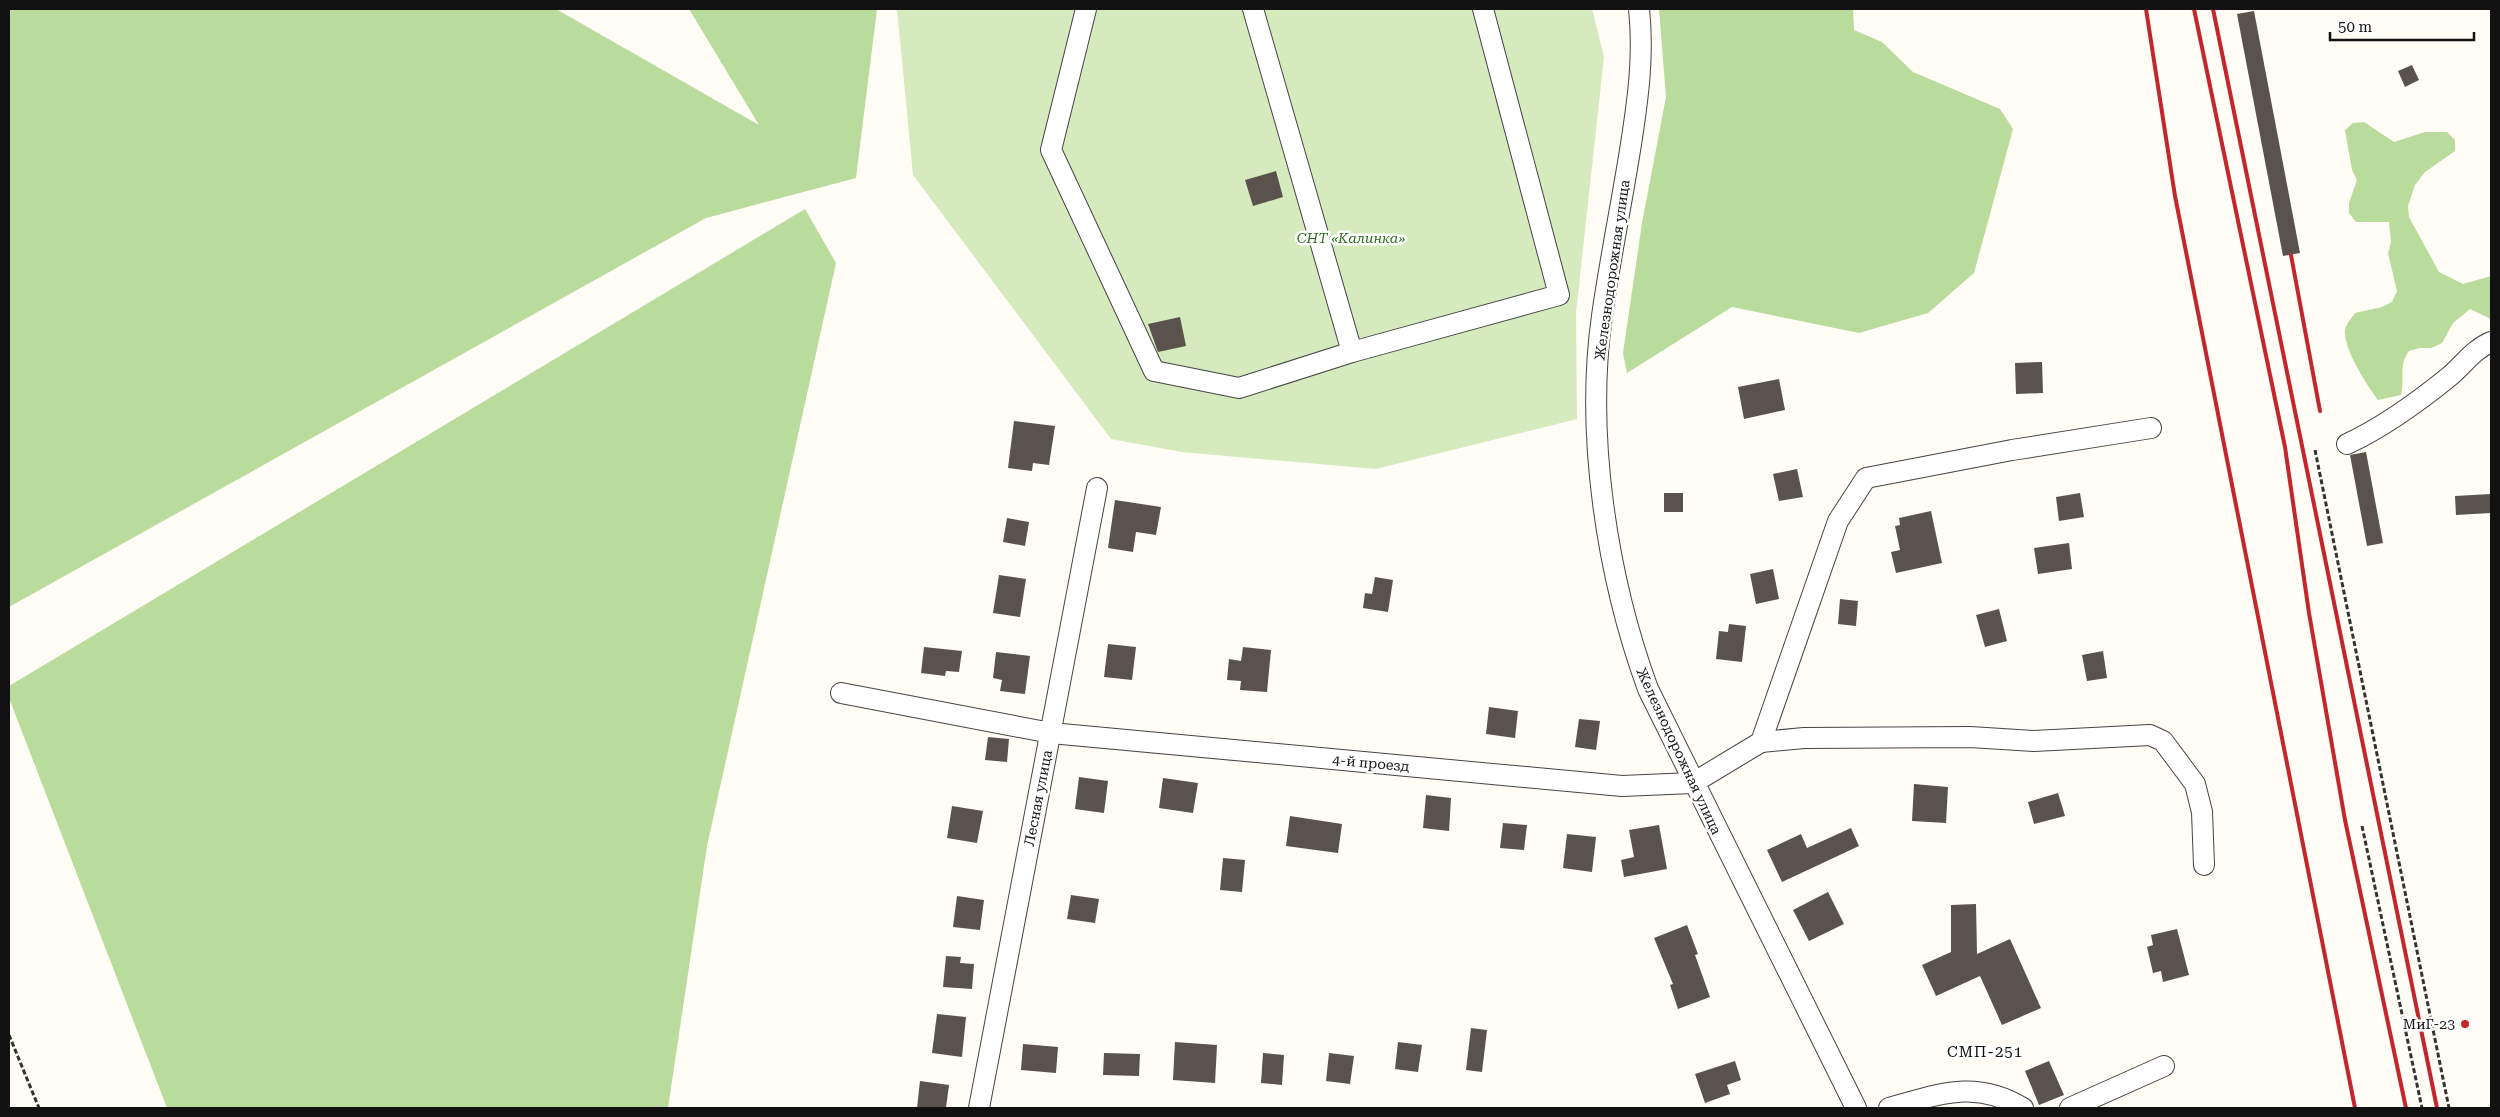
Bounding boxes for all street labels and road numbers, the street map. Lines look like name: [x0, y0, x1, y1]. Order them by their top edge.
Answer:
street label: Железнодорожная улица: [1591, 178, 1633, 361]
street label: Железнодорожная улица: [1633, 665, 1725, 837]
street label: Лесная улица: [1021, 748, 1055, 847]
street label: 4-й проезд: [1332, 752, 1410, 774]

